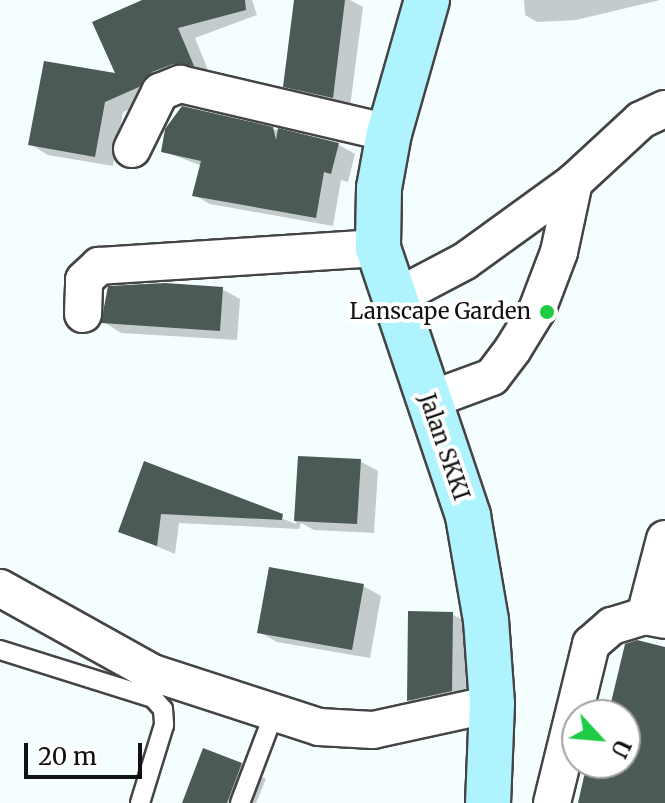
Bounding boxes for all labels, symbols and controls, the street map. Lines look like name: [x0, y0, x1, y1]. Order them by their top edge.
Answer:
place label: Lanscape Garden: [350, 299, 531, 325]
marker: Lanscape Garden: [538, 303, 556, 321]
street label: Jalan SKKI: [413, 390, 475, 504]
north arrow: [561, 699, 641, 779]
scale bar: [28, 727, 146, 777]
text: U: [605, 735, 637, 762]
text: 20 m: [38, 741, 97, 772]

